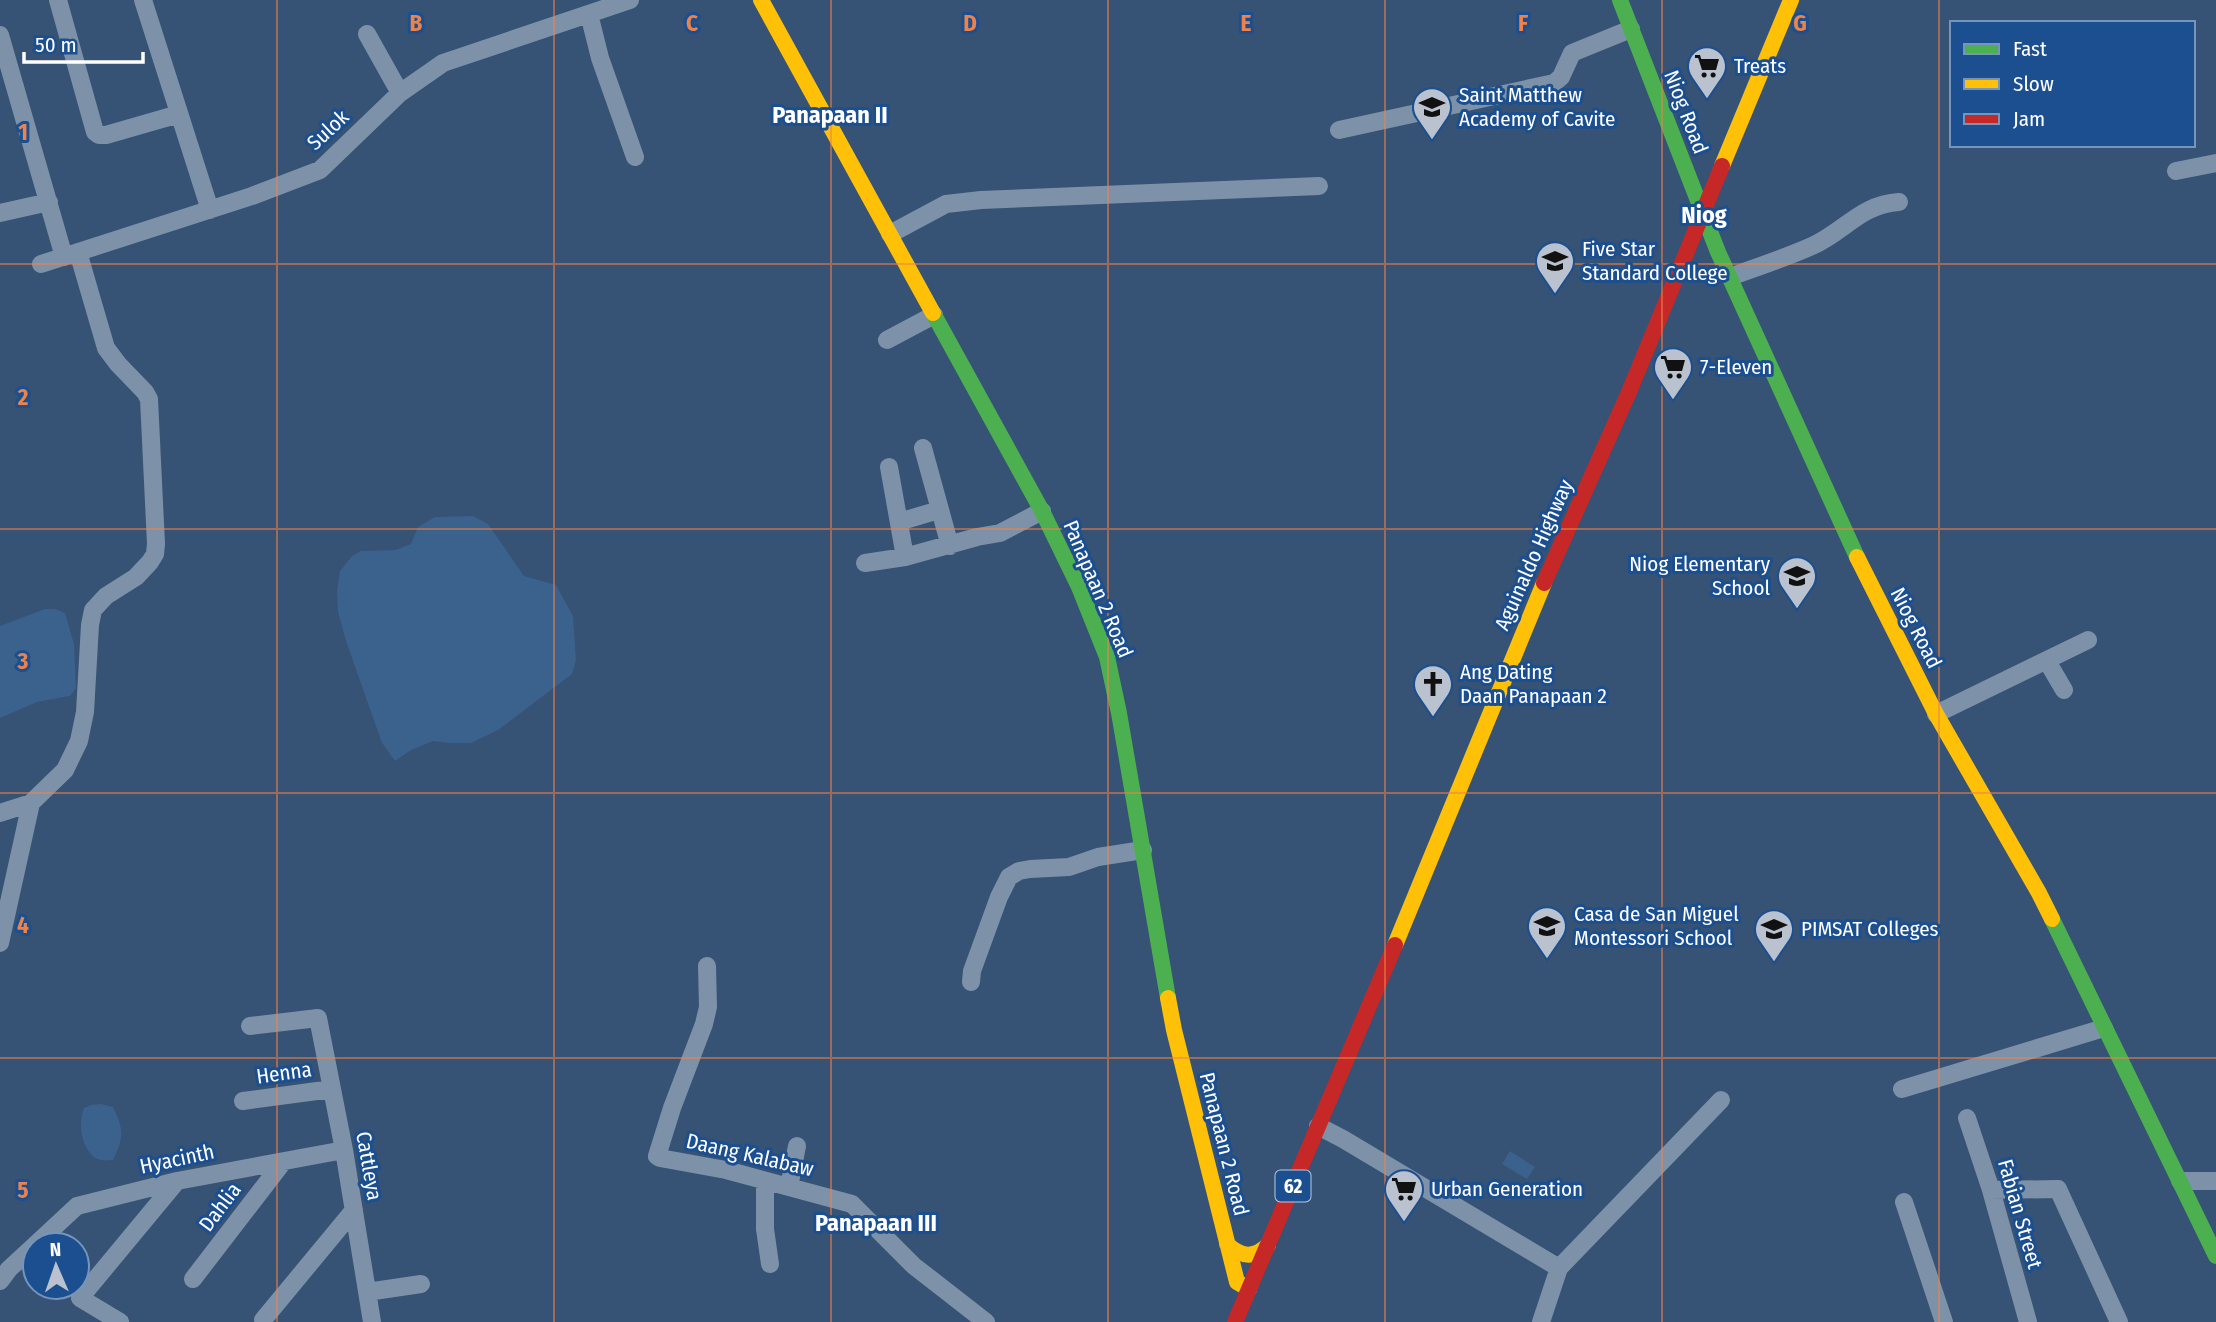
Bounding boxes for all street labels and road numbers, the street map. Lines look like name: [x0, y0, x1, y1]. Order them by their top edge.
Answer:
street label: Niog Road: [1658, 67, 1714, 157]
street label: Sulok: [302, 104, 354, 156]
street label: Aguinaldo Highway: [1489, 475, 1579, 635]
street label: Panapaan 2 Road: [1057, 516, 1139, 662]
street label: Niog Road: [1885, 583, 1947, 673]
street label: Henna: [255, 1056, 313, 1090]
street label: Panapaan 2 Road: [1194, 1070, 1254, 1218]
street label: Daang Kalabaw: [684, 1128, 817, 1182]
street label: Cattleya: [350, 1130, 388, 1202]
street label: Hyacinth: [137, 1138, 217, 1180]
street label: Fabian Street: [1992, 1156, 2048, 1272]
road number: 62: [1276, 1170, 1310, 1202]
street label: Dahlia: [193, 1177, 247, 1237]

